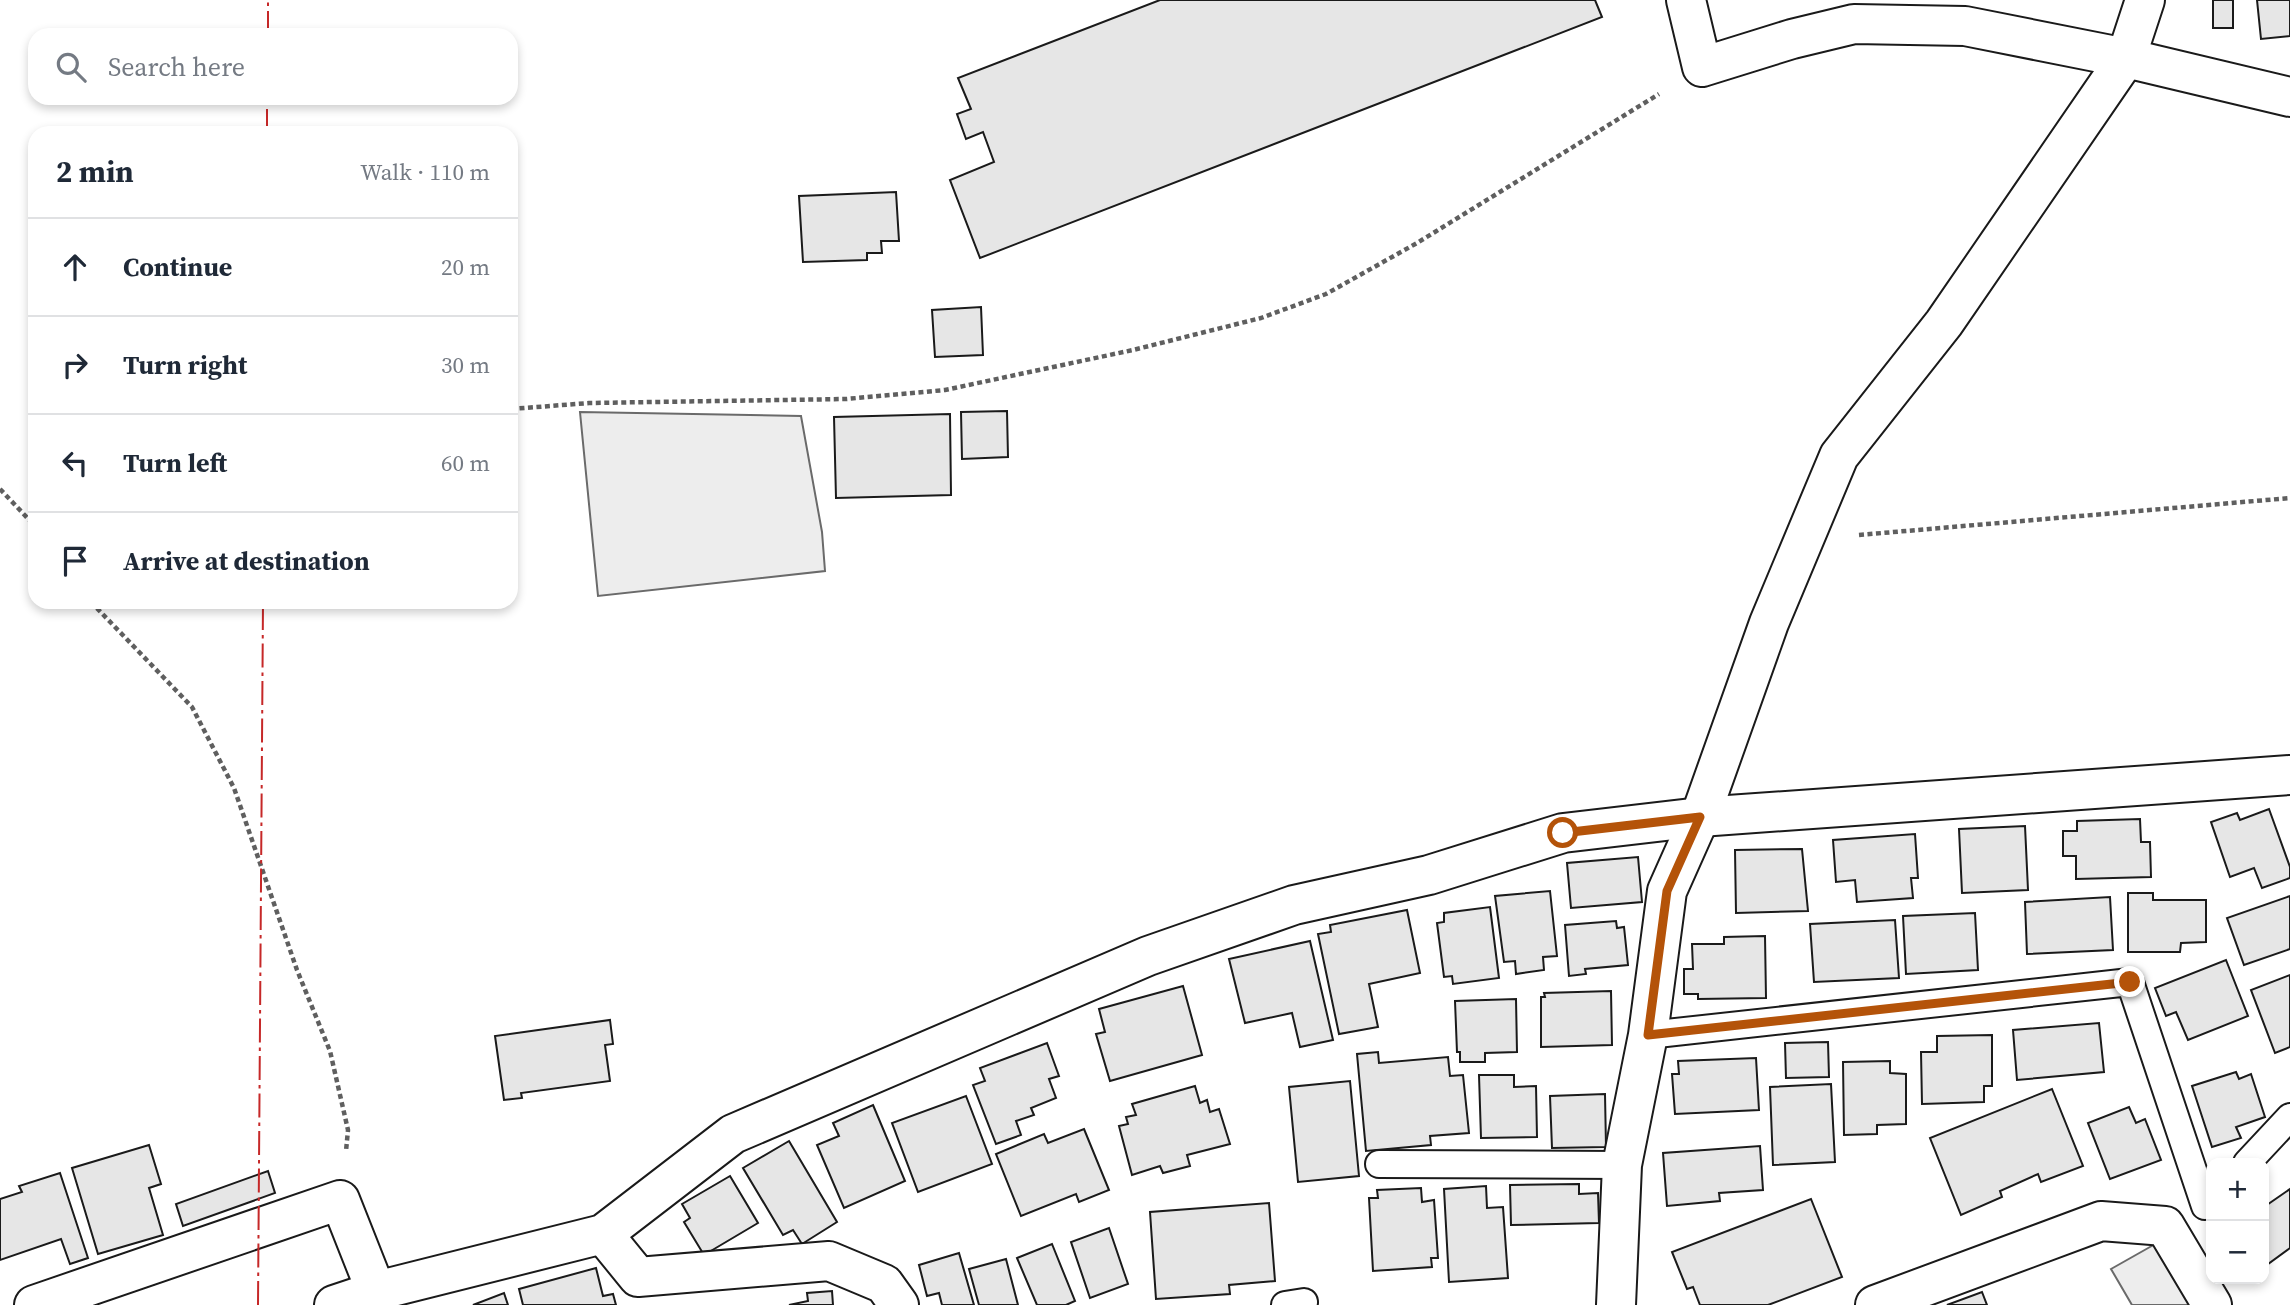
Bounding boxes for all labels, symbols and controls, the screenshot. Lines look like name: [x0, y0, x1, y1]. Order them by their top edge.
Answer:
search box: [28, 28, 518, 105]
icon: search: [52, 48, 90, 86]
text: Search here: [108, 49, 245, 85]
text: 2 min: [56, 151, 134, 192]
text: Walk · 110 m: [360, 156, 490, 188]
icon: ahead: [56, 248, 94, 286]
text: Continue: [123, 249, 232, 285]
text: 20 m: [441, 251, 490, 283]
icon: right: [56, 346, 94, 384]
text: Turn right: [123, 347, 247, 383]
text: 30 m: [441, 349, 490, 381]
icon: left: [56, 444, 94, 482]
text: Turn left: [123, 445, 227, 481]
text: 60 m: [441, 447, 490, 479]
icon: arrive: [56, 542, 94, 580]
text: Arrive at destination: [123, 543, 370, 579]
route start: [1547, 817, 1578, 848]
route end: [2114, 966, 2145, 997]
map controls: [2206, 1158, 2269, 1284]
button: +: [2206, 1158, 2269, 1221]
button: −: [2206, 1221, 2269, 1284]

